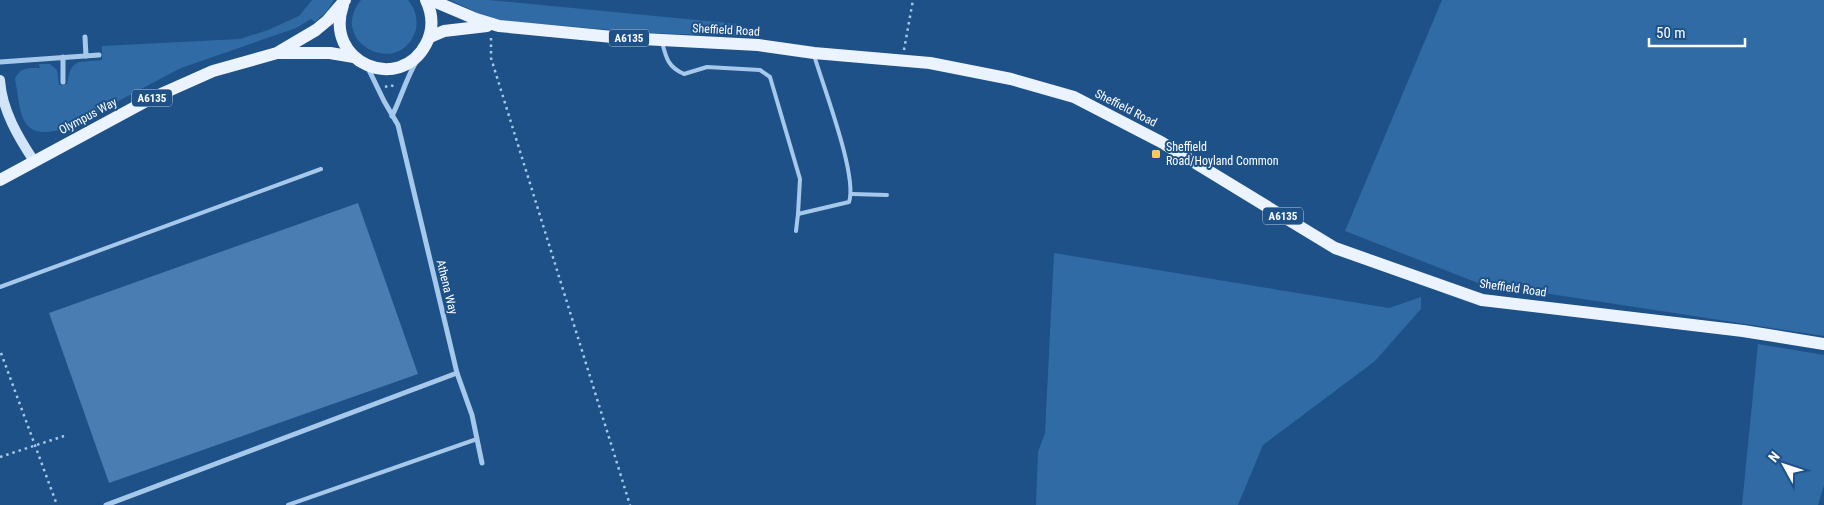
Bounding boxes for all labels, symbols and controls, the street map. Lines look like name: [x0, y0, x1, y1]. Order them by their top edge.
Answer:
scale bar: [1649, 15, 1745, 47]
street label: Sheffield Road: [692, 21, 760, 39]
text: 50 m: [1656, 24, 1686, 42]
road number: A6135: [609, 29, 649, 46]
street label: Sheffield Road: [1093, 86, 1159, 130]
road number: A6135: [132, 90, 172, 106]
street label: Olympus Way: [57, 95, 119, 137]
place label: Sheffield Road/Hoyland Common: [1166, 140, 1279, 168]
marker: Sheffield Road/Hoyland Common: [1150, 148, 1162, 160]
road number: A6135: [1263, 208, 1303, 225]
street label: Athena Way: [433, 258, 461, 316]
street label: Sheffield Road: [1478, 276, 1548, 300]
north arrow: [1759, 440, 1809, 490]
text: N: [1765, 448, 1783, 465]

